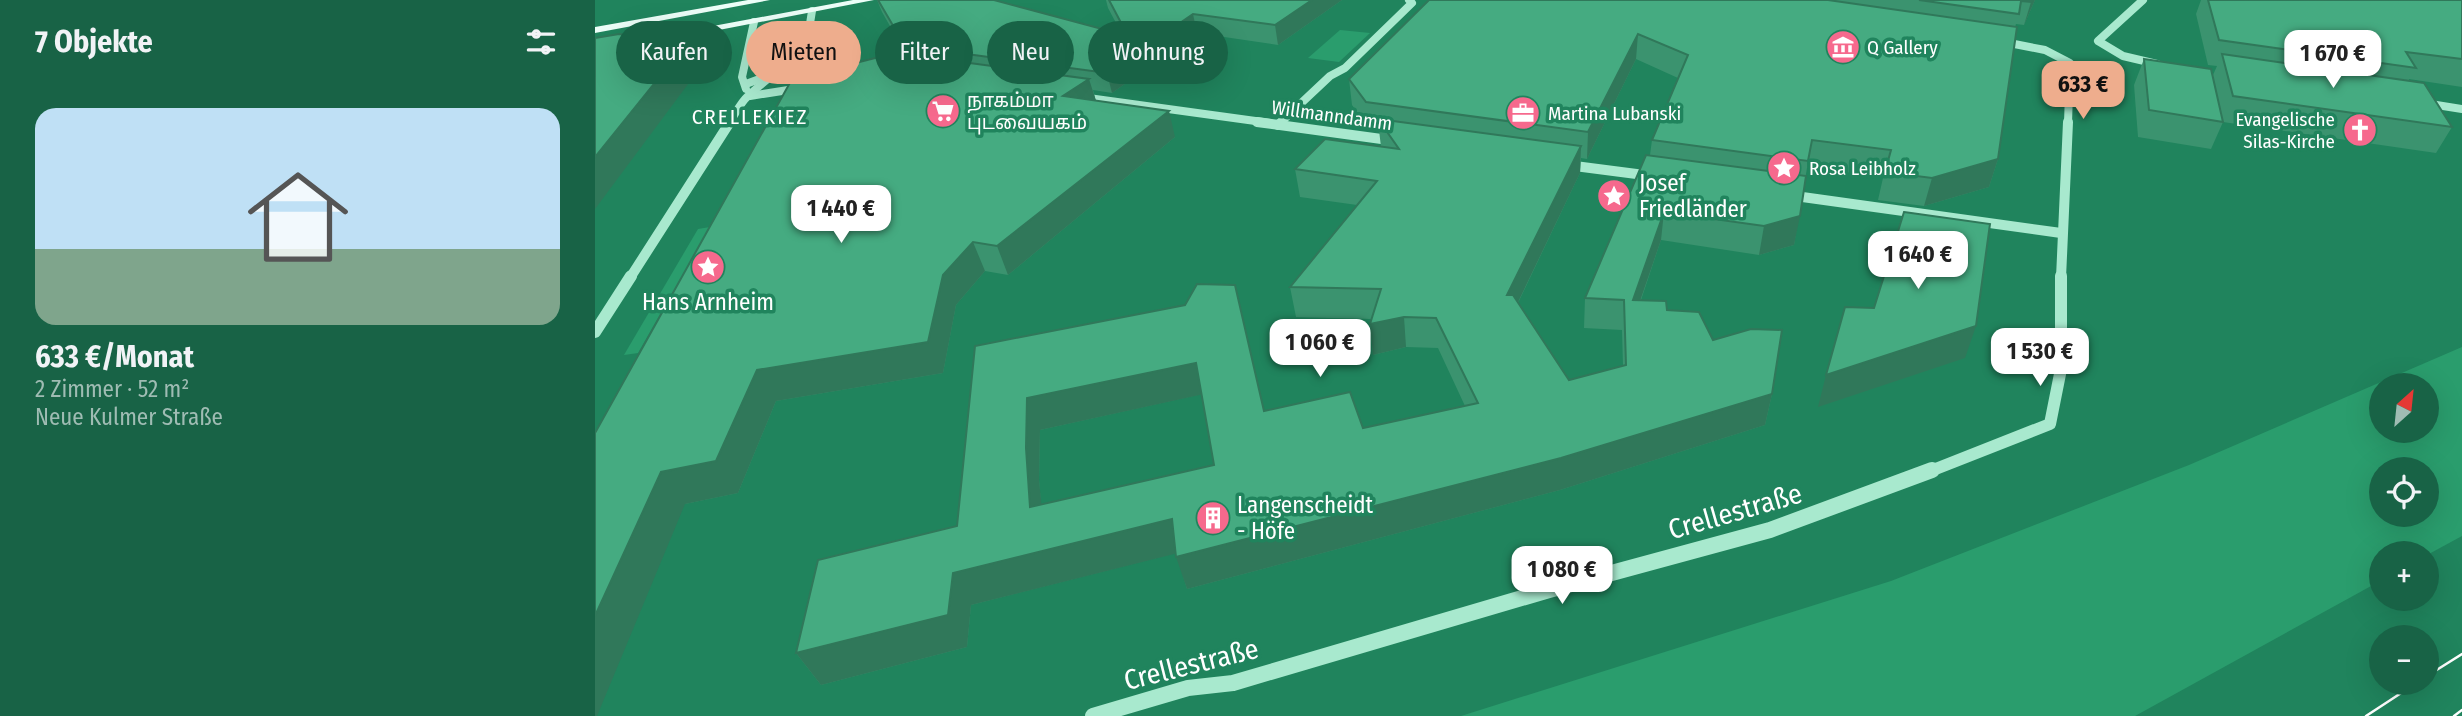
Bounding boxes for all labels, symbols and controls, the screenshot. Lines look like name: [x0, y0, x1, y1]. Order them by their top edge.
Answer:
chip: Kaufen: [616, 21, 732, 84]
chip: Mieten: [746, 21, 861, 84]
chip: Filter: [875, 21, 973, 84]
chip: Neu: [987, 21, 1074, 84]
chip: Wohnung: [1088, 21, 1228, 84]
icon: filters: [522, 23, 560, 61]
text: 7 Objekte: [35, 24, 153, 60]
museum icon: Q Gallery: [1824, 28, 1862, 66]
pin: 1 670 €: [2268, 31, 2398, 90]
place label: Q Gallery: [1867, 36, 1938, 59]
text: 1 670 €: [2300, 39, 2366, 67]
pin: 633 €: [2034, 61, 2132, 121]
text: 633 €: [2058, 70, 2108, 98]
place label: நாகம்மா புடவையகம்: [967, 89, 1087, 135]
supermarket icon: நாகம்மா புடவையகம்: [924, 92, 962, 130]
office icon: Martina Lubanski: [1504, 94, 1542, 132]
street label: Willmanndamm: [1270, 96, 1394, 135]
place label: Martina Lubanski: [1548, 102, 1681, 125]
district label: CRELLEKIEZ: [692, 104, 808, 130]
place label: Evangelische Silas-Kirche: [2235, 108, 2335, 153]
church icon: Evangelische Silas-Kirche: [2341, 111, 2379, 149]
place icon: Rosa Leibholz: [1765, 149, 1803, 187]
icon: home: [235, 154, 361, 280]
place label: Rosa Leibholz: [1809, 157, 1916, 180]
place label: Josef Friedländer: [1639, 169, 1747, 223]
place icon: Josef Friedländer: [1595, 177, 1633, 215]
pin: 1 440 €: [776, 186, 906, 245]
text: 1 440 €: [807, 194, 875, 222]
pin: 1 640 €: [1853, 232, 1983, 291]
text: 1 640 €: [1884, 240, 1952, 268]
place icon: Hans Arnheim: [689, 248, 727, 286]
place label: Hans Arnheim: [642, 288, 774, 316]
pin: 1 060 €: [1255, 320, 1385, 379]
text: 1 060 €: [1286, 328, 1354, 356]
pin: 1 530 €: [1975, 328, 2105, 388]
text: 1 530 €: [2007, 337, 2073, 365]
text: 633 €/Monat: [35, 339, 194, 375]
north arrow: [2369, 373, 2439, 443]
map controls: [2369, 373, 2439, 695]
text: 2 Zimmer · 52 m²: [35, 375, 189, 403]
text: Neue Kulmer Straße: [35, 403, 223, 431]
button: locate: [2369, 457, 2439, 527]
street label: Crellestraße: [1664, 477, 1806, 546]
place label: Langenscheidt - Höfe: [1237, 491, 1374, 545]
building icon: Langenscheidt - Höfe: [1194, 499, 1232, 537]
button: +: [2369, 541, 2439, 611]
pin: 1 080 €: [1497, 546, 1627, 606]
text: 1 080 €: [1528, 555, 1596, 583]
button: −: [2369, 625, 2439, 695]
street label: Crellestraße: [1120, 632, 1262, 697]

